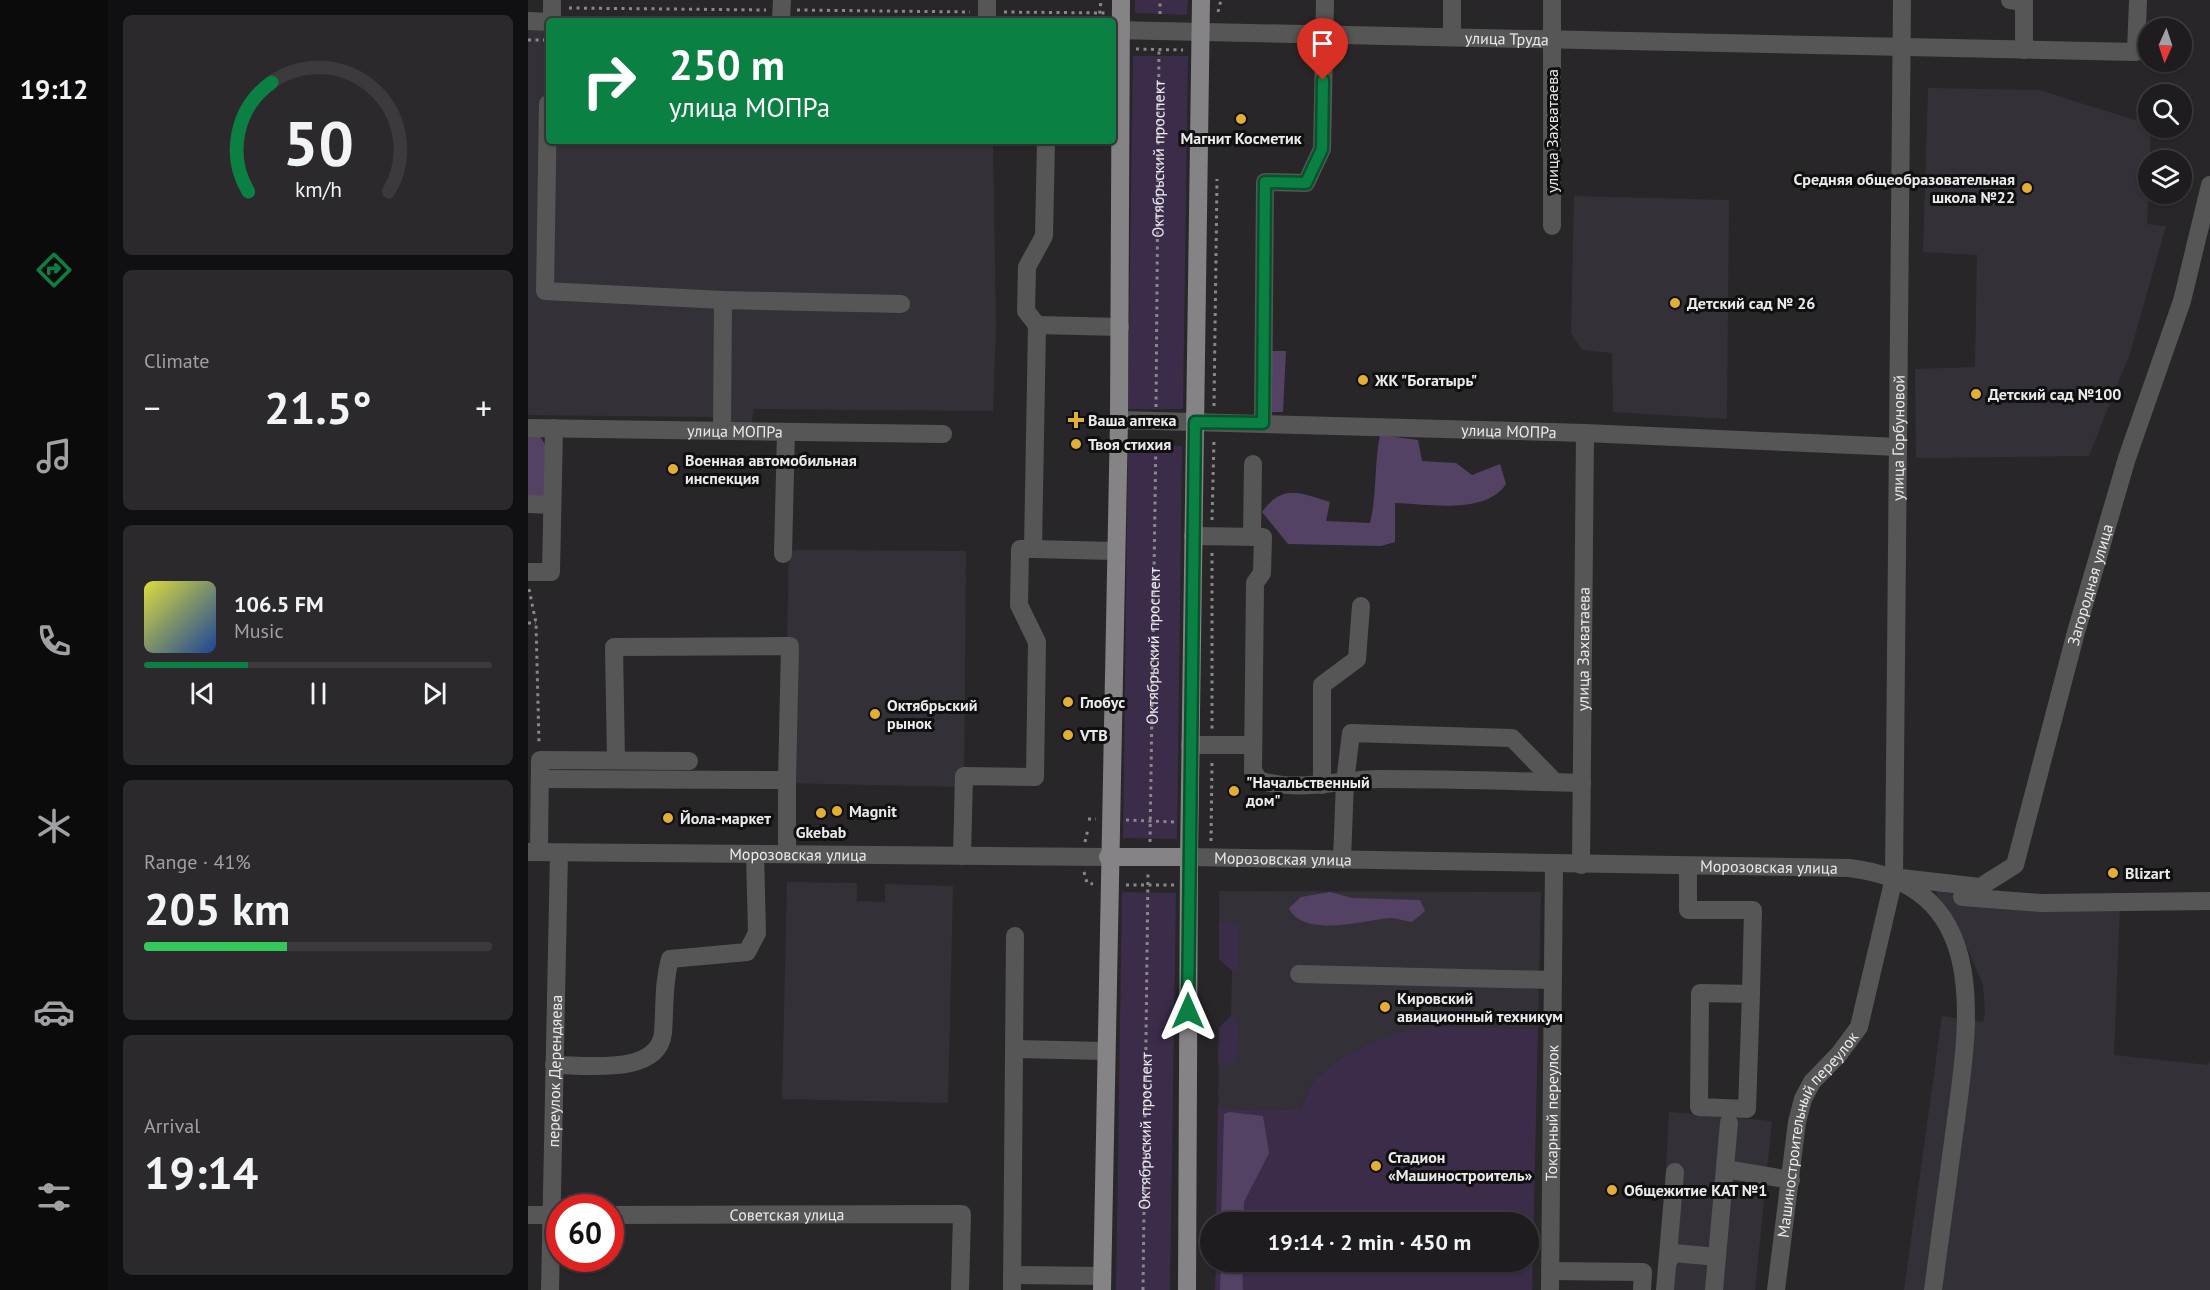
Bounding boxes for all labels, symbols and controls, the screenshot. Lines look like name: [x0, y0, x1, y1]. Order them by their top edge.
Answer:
pin: [1297, 18, 1348, 80]
north arrow: [2138, 18, 2192, 72]
map controls: [2138, 18, 2192, 204]
icon: arrive: [1306, 27, 1339, 60]
street label: улица Труда: [1465, 28, 1549, 49]
text: 250 m: [669, 37, 785, 92]
icon: right: [570, 42, 648, 120]
street label: улица Захватаева: [1542, 69, 1562, 193]
text: 19:12: [20, 72, 88, 106]
street label: Октябрьский проспект: [1147, 80, 1169, 238]
button: search: [2138, 84, 2192, 138]
text: улица МОПРа: [669, 90, 830, 124]
text: 50: [283, 102, 353, 183]
marker: Магнит Косметик: [1234, 112, 1248, 126]
place label: Магнит Косметик: [1180, 128, 1302, 148]
button: layers: [2138, 150, 2192, 204]
place label: Средняя общеобразовательная школа №22: [1793, 169, 2015, 207]
text: km/h: [294, 175, 341, 203]
marker: Средняя общеобразовательная школа №22: [2020, 181, 2034, 195]
icon: directions: [33, 249, 75, 291]
place label: Детский сад № 26: [1687, 293, 1815, 313]
marker: Детский сад № 26: [1668, 296, 1682, 310]
text: Climate: [144, 348, 210, 374]
place label: ЖК "Богатырь": [1374, 370, 1477, 390]
marker: ЖК "Богатырь": [1356, 373, 1370, 387]
street label: улица Горбуновой: [1887, 375, 1909, 501]
text: 21.5°: [264, 378, 372, 436]
place label: Детский сад №100: [1988, 384, 2121, 404]
text: −: [144, 386, 161, 429]
text: +: [475, 386, 492, 429]
marker: Детский сад №100: [1969, 387, 1983, 401]
place label: Ваша аптека: [1088, 410, 1176, 430]
marker: Ваша аптека: [1069, 413, 1083, 427]
street label: улица МОПРа: [687, 420, 783, 442]
street label: улица МОПРа: [1461, 420, 1557, 442]
place label: Твоя стихия: [1088, 434, 1171, 454]
icon: music: [33, 435, 75, 477]
marker: Твоя стихия: [1069, 437, 1083, 451]
place label: Военная автомобильная инспекция: [685, 450, 857, 488]
marker: Военная автомобильная инспекция: [666, 462, 680, 476]
street label: Загородная улица: [2063, 521, 2117, 648]
street label: Октябрьский проспект: [1142, 567, 1164, 725]
street label: улица Захватаева: [1572, 587, 1594, 711]
text: 106.5 FM: [234, 590, 324, 618]
text: Music: [234, 618, 283, 644]
icon: phone: [33, 620, 75, 662]
icon: previous: [186, 677, 219, 710]
icon: pause: [302, 677, 335, 710]
icon: next: [418, 677, 451, 710]
place label: Глобус: [1080, 692, 1125, 712]
place label: Октябрьский рынок: [887, 695, 977, 733]
marker: Глобус: [1061, 695, 1075, 709]
marker: Октябрьский рынок: [868, 707, 882, 721]
place label: VTB: [1079, 725, 1108, 745]
marker: VTB: [1061, 728, 1075, 742]
place label: "Начальственный дом": [1245, 772, 1370, 810]
marker: "Начальственный дом": [1227, 784, 1241, 798]
place label: Magnit: [849, 801, 897, 821]
marker: Magnit: [830, 804, 844, 818]
icon: climate: [33, 805, 75, 847]
marker: Gkebab: [814, 806, 828, 820]
place label: Йола-маркет: [680, 808, 771, 828]
marker: Йола-маркет: [661, 811, 675, 825]
place label: Gkebab: [796, 822, 847, 842]
street label: Морозовская улица: [729, 844, 867, 865]
street label: Морозовская улица: [1214, 847, 1352, 870]
text: Range · 41%: [144, 849, 251, 875]
street label: Морозовская улица: [1700, 856, 1838, 878]
place label: Blizart: [2125, 863, 2171, 883]
marker: Blizart: [2106, 866, 2120, 880]
text: 205 km: [144, 879, 290, 937]
position arrow: [1156, 979, 1220, 1043]
place label: Кировский авиационный техникум: [1397, 988, 1563, 1026]
icon: car: [33, 991, 75, 1033]
street label: переулок Дерендяева: [543, 994, 566, 1148]
marker: Кировский авиационный техникум: [1378, 1000, 1392, 1014]
street label: Машиностроительный переулок: [1773, 1027, 1863, 1239]
street label: Токарный переулок: [1541, 1044, 1562, 1181]
street label: Октябрьский проспект: [1134, 1052, 1156, 1210]
text: Arrival: [144, 1113, 200, 1139]
text: 19:14: [144, 1143, 258, 1201]
place label: Стадион «Машиностроитель»: [1388, 1147, 1533, 1185]
marker: Стадион «Машиностроитель»: [1369, 1159, 1383, 1173]
icon: filters: [33, 1176, 75, 1218]
place label: Общежитие КАТ №1: [1624, 1180, 1767, 1200]
marker: Общежитие КАТ №1: [1605, 1183, 1619, 1197]
speed limit sign: 60: [546, 1194, 624, 1272]
street label: Советская улица: [730, 1204, 844, 1225]
text: 19:14 · 2 min · 450 m: [1268, 1228, 1471, 1256]

